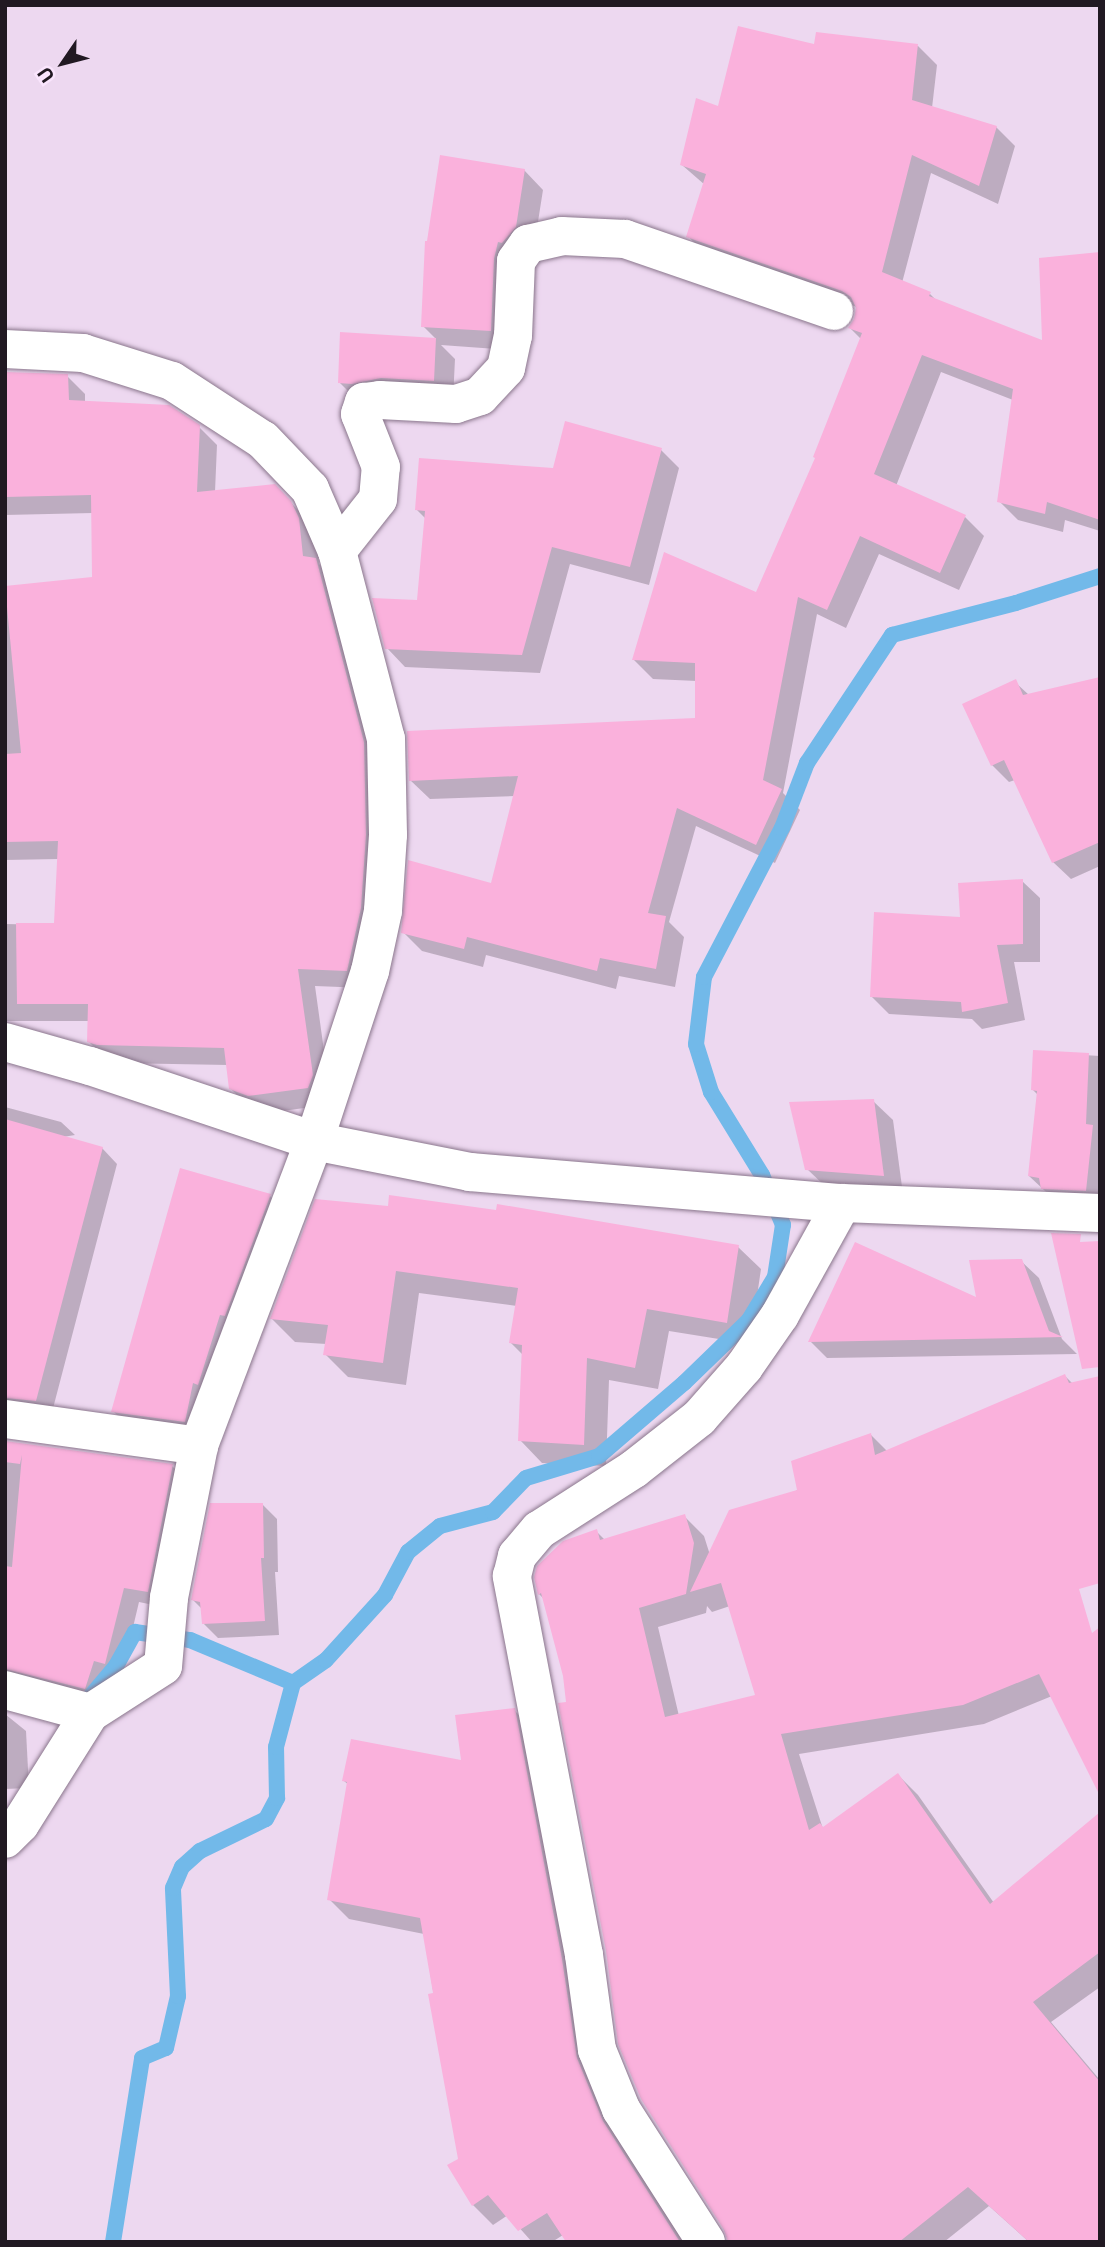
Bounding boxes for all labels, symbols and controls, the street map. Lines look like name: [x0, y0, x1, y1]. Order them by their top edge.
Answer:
north arrow: [28, 28, 98, 98]
text: U: [33, 63, 59, 87]

